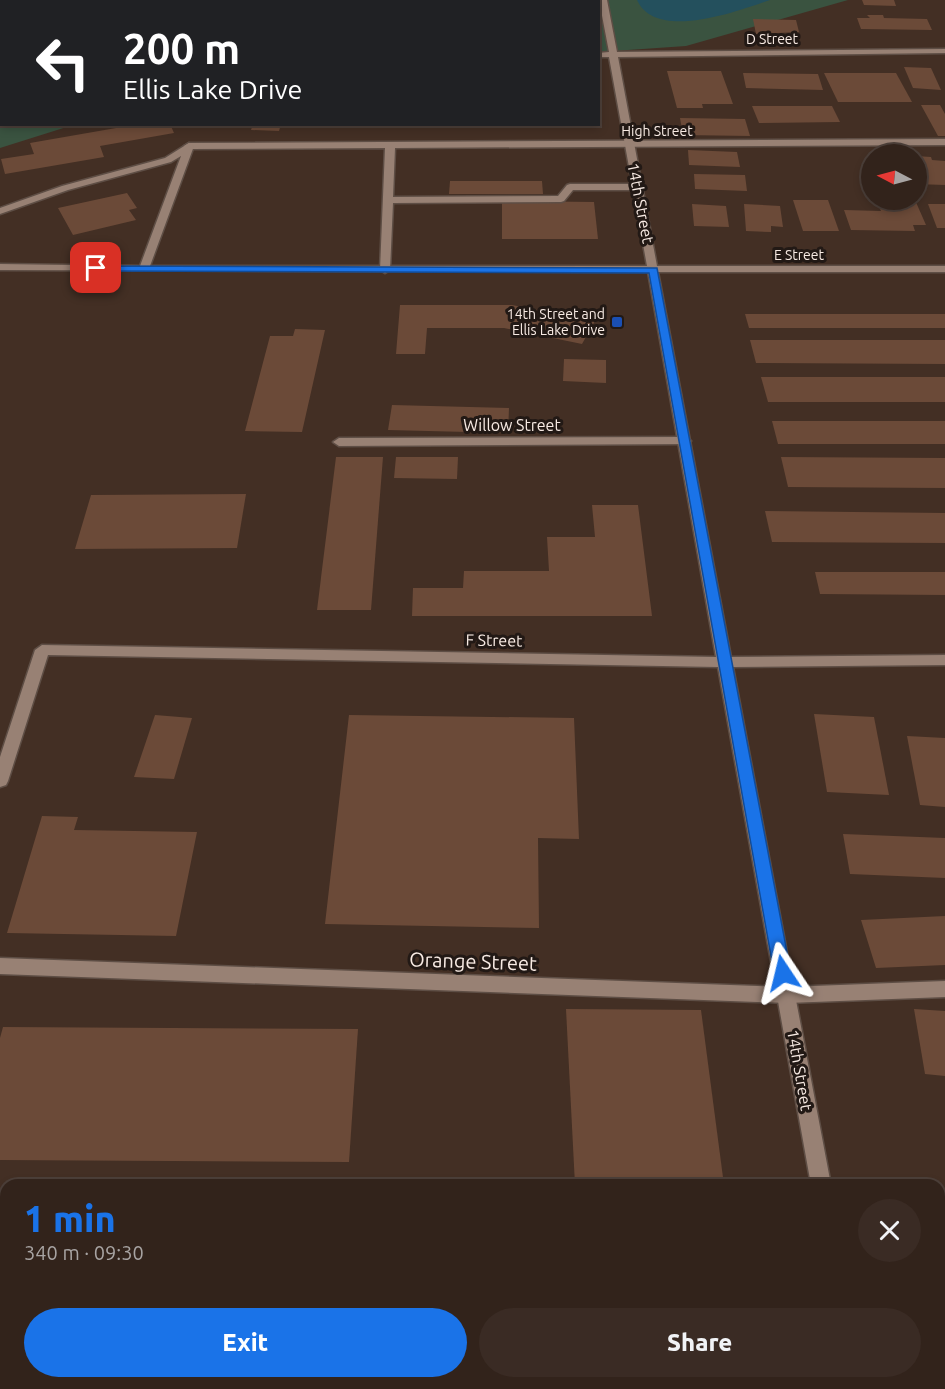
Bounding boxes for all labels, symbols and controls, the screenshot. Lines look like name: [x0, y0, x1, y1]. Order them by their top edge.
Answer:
icon: left: [24, 24, 102, 102]
text: 200 m: [123, 25, 240, 72]
street label: D Street: [746, 31, 799, 47]
text: Ellis Lake Drive: [123, 74, 303, 104]
street label: High Street: [621, 123, 693, 139]
north arrow: [861, 144, 927, 210]
map controls: [861, 144, 927, 210]
street label: 14th Street: [624, 161, 658, 246]
pin: [70, 242, 121, 293]
street label: E Street: [774, 247, 825, 263]
icon: arrive: [79, 251, 112, 284]
place label: 14th Street and Ellis Lake Drive: [507, 306, 605, 338]
marker: 14th Street and Ellis Lake Drive: [610, 315, 624, 329]
street label: Willow Street: [463, 416, 561, 434]
street label: F Street: [465, 631, 523, 650]
position arrow: [751, 941, 815, 1005]
street label: Orange Street: [409, 947, 537, 975]
street label: 14th Street: [784, 1028, 816, 1113]
text: 1 min: [24, 1198, 116, 1239]
button: close: [858, 1199, 921, 1262]
text: 340 m · 09:30: [24, 1241, 144, 1264]
button: Exit: [24, 1308, 467, 1377]
button: Share: [479, 1308, 921, 1377]

